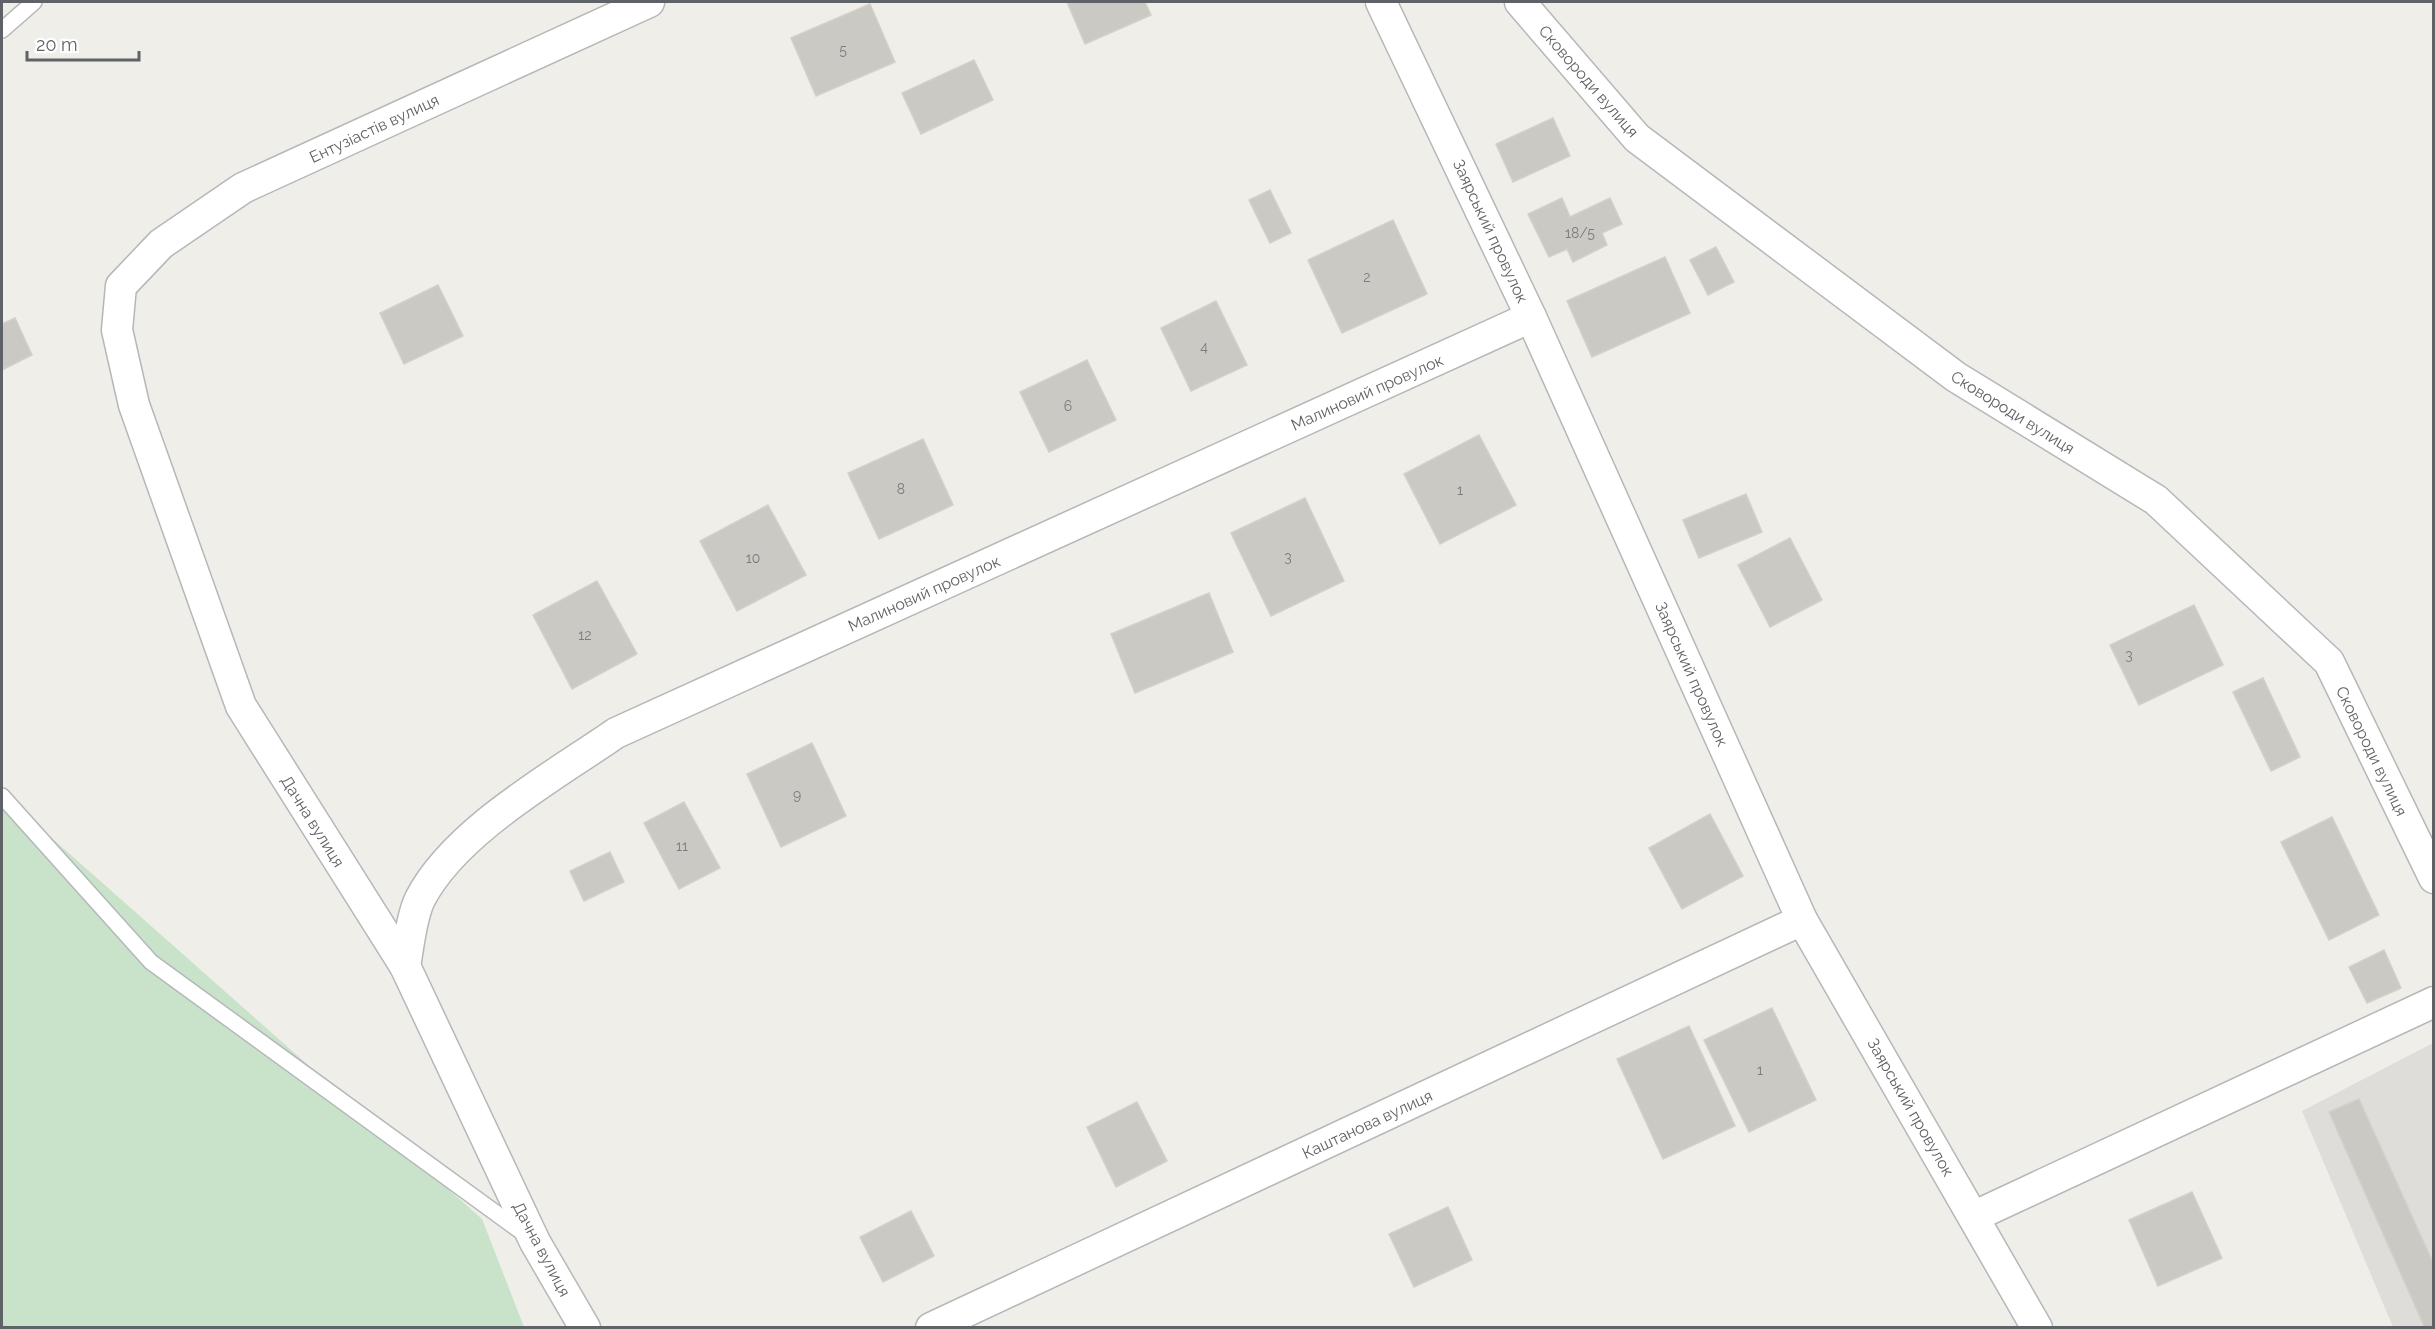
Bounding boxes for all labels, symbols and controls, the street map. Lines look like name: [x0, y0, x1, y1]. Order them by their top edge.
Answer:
street label: Сковороди вулиця: [1535, 21, 1642, 141]
scale bar: [27, 24, 140, 62]
text: 20 m: [36, 34, 78, 55]
house number: 5: [839, 42, 847, 58]
street label: Ентузіастів вулиця: [306, 90, 442, 167]
street label: Заярський провулок: [1449, 156, 1532, 306]
house number: 18/5: [1565, 225, 1595, 241]
house number: 2: [1363, 269, 1371, 285]
house number: 4: [1200, 339, 1208, 355]
street label: Малиновий провулок: [1288, 350, 1446, 435]
street label: Сковороди вулиця: [1947, 367, 2078, 458]
house number: 6: [1064, 398, 1072, 414]
house number: 8: [897, 481, 905, 497]
house number: 1: [1457, 482, 1463, 498]
house number: 3: [1284, 549, 1292, 565]
house number: 10: [746, 550, 760, 566]
street label: Малиновий провулок: [845, 551, 1003, 636]
street label: Заярський провулок: [1651, 599, 1732, 749]
house number: 12: [578, 627, 592, 643]
house number: 3: [2125, 647, 2133, 663]
street label: Сковороди вулиця: [2332, 683, 2411, 819]
street label: Дачна вулиця: [277, 772, 348, 871]
house number: 9: [793, 787, 801, 803]
house number: 11: [676, 838, 688, 854]
street label: Заярський провулок: [1863, 1035, 1958, 1180]
house number: 1: [1757, 1062, 1763, 1078]
street label: Каштанова вулиця: [1299, 1086, 1435, 1163]
street label: Дачна вулиця: [509, 1199, 574, 1300]

